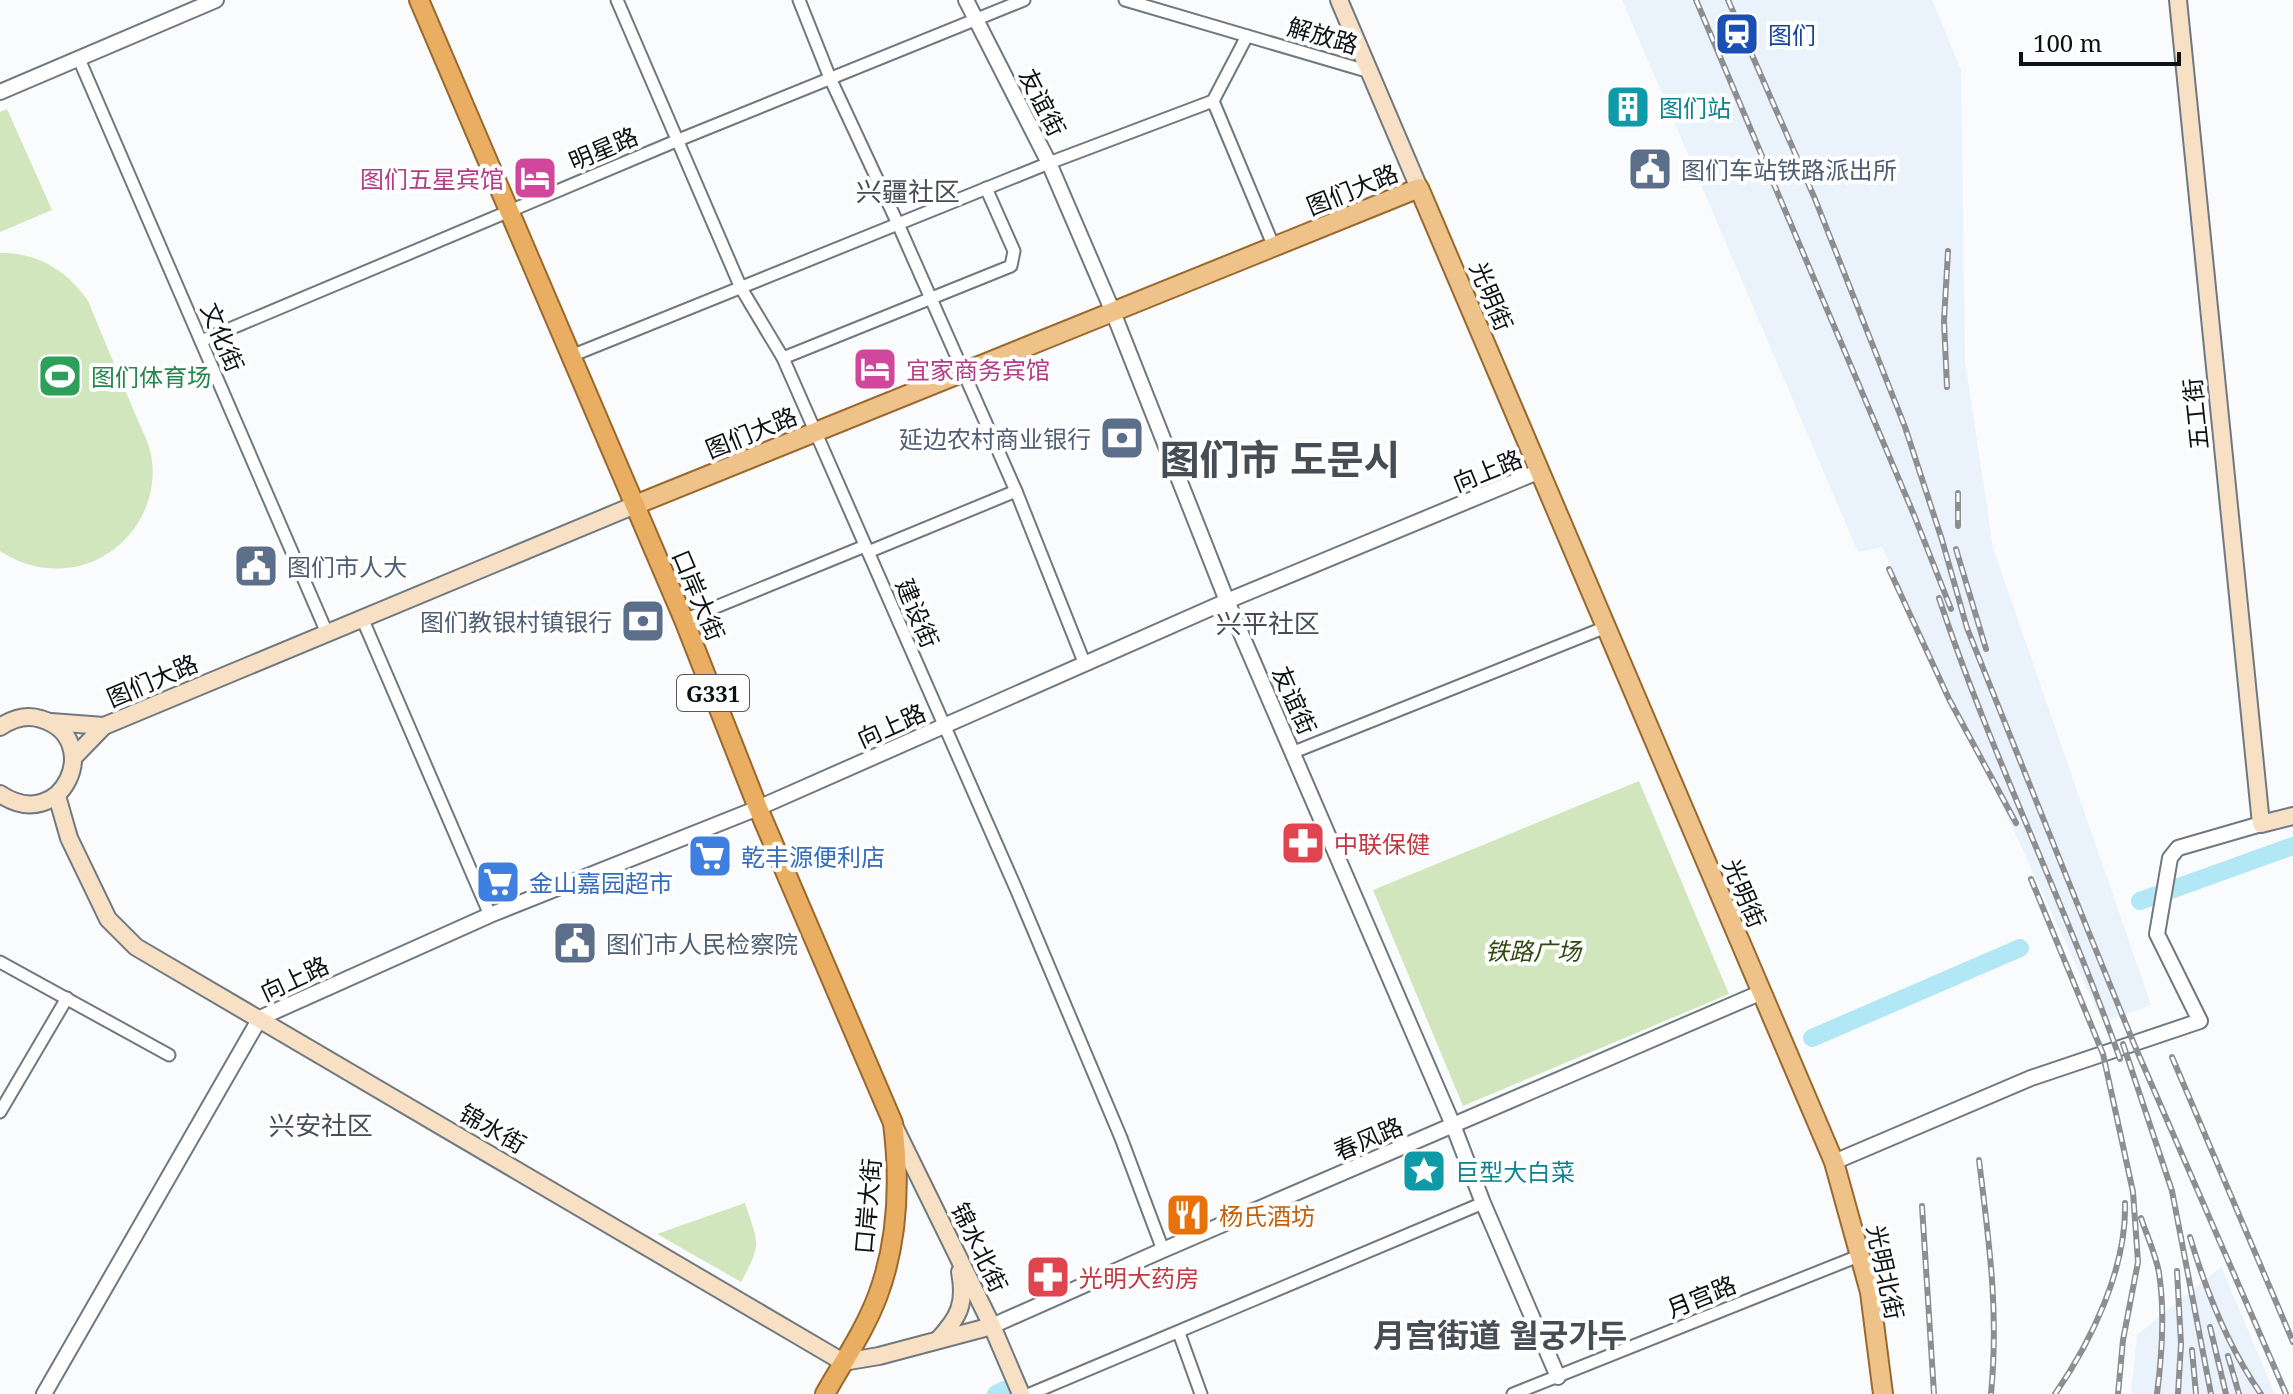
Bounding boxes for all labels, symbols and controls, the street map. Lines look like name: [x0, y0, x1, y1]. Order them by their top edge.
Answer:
street label: 解放路: [1284, 9, 1362, 61]
station icon: 图们: [1713, 10, 1761, 58]
scale bar: [2021, 16, 2179, 66]
place label: 图们: [1768, 18, 1816, 51]
text: 100 m: [2033, 26, 2102, 59]
street label: 友谊街: [1012, 62, 1074, 142]
building icon: 图们站: [1604, 83, 1652, 131]
place label: 图们站: [1659, 91, 1731, 124]
street label: 明星路: [563, 119, 643, 177]
public building icon: 图们车站铁路派出所: [1626, 145, 1674, 193]
place label: 图们车站铁路派出所: [1681, 153, 1897, 186]
hotel icon: 图们五星宾馆: [511, 154, 559, 202]
street label: 图们大路: [1301, 156, 1403, 222]
place label: 图们五星宾馆: [360, 162, 504, 195]
district label: 兴疆社区: [856, 173, 960, 209]
street label: 光明街: [1463, 256, 1521, 336]
street label: 文化街: [194, 297, 252, 377]
hotel icon: 宜家商务宾馆: [851, 345, 899, 393]
sports icon: 图们体育场: [36, 352, 84, 400]
place label: 宜家商务宾馆: [906, 353, 1050, 386]
place label: 图们体育场: [91, 360, 211, 393]
street label: 五工街: [2175, 376, 2215, 452]
street label: 图们大路: [700, 399, 802, 465]
bank icon: 延边农村商业银行: [1098, 414, 1146, 462]
place label: 延边农村商业银行: [899, 422, 1091, 455]
district label: 图们市 도문시: [1160, 431, 1400, 486]
street label: 向上路: [1447, 441, 1527, 499]
public building icon: 图们市人大: [232, 542, 280, 590]
street label: 口岸大街: [665, 544, 733, 646]
place label: 图们市人大: [287, 550, 407, 583]
street label: 建设街: [889, 573, 947, 653]
bank icon: 图们教银村镇银行: [619, 597, 667, 645]
place label: 图们教银村镇银行: [420, 605, 612, 638]
district label: 兴平社区: [1216, 605, 1320, 641]
street label: 图们大路: [101, 646, 203, 714]
street label: 友谊街: [1265, 660, 1325, 740]
road number: G331: [677, 675, 749, 711]
street label: 向上路: [851, 695, 931, 755]
pharmacy icon: 中联保健: [1279, 819, 1327, 867]
place label: 中联保健: [1334, 827, 1430, 860]
supermarket icon: 乾丰源便利店: [686, 832, 734, 880]
place label: 乾丰源便利店: [741, 840, 885, 873]
street label: 光明街: [1716, 853, 1774, 933]
supermarket icon: 金山嘉园超市: [474, 858, 522, 906]
place label: 金山嘉园超市: [529, 866, 673, 899]
public building icon: 图们市人民检察院: [551, 919, 599, 967]
place label: 图们市人民检察院: [606, 927, 798, 960]
park label: 铁路广场: [1485, 934, 1583, 967]
street label: 向上路: [254, 948, 334, 1008]
street label: 锦水街: [454, 1096, 532, 1160]
district label: 兴安社区: [269, 1107, 373, 1143]
street label: 春风路: [1328, 1109, 1408, 1167]
place icon: 巨型大白菜: [1400, 1147, 1448, 1195]
place label: 巨型大白菜: [1455, 1155, 1575, 1188]
street label: 口岸大街: [846, 1157, 888, 1255]
restaurant icon: 杨氏酒坊: [1164, 1191, 1212, 1239]
street label: 锦水北街: [944, 1197, 1016, 1297]
place label: 杨氏酒坊: [1219, 1199, 1315, 1232]
street label: 光明北街: [1860, 1222, 1912, 1322]
pharmacy icon: 光明大药房: [1024, 1253, 1072, 1301]
place label: 光明大药房: [1079, 1261, 1199, 1294]
street label: 月宫路: [1661, 1267, 1741, 1325]
district label: 月宫街道 월궁가두: [1373, 1313, 1627, 1356]

